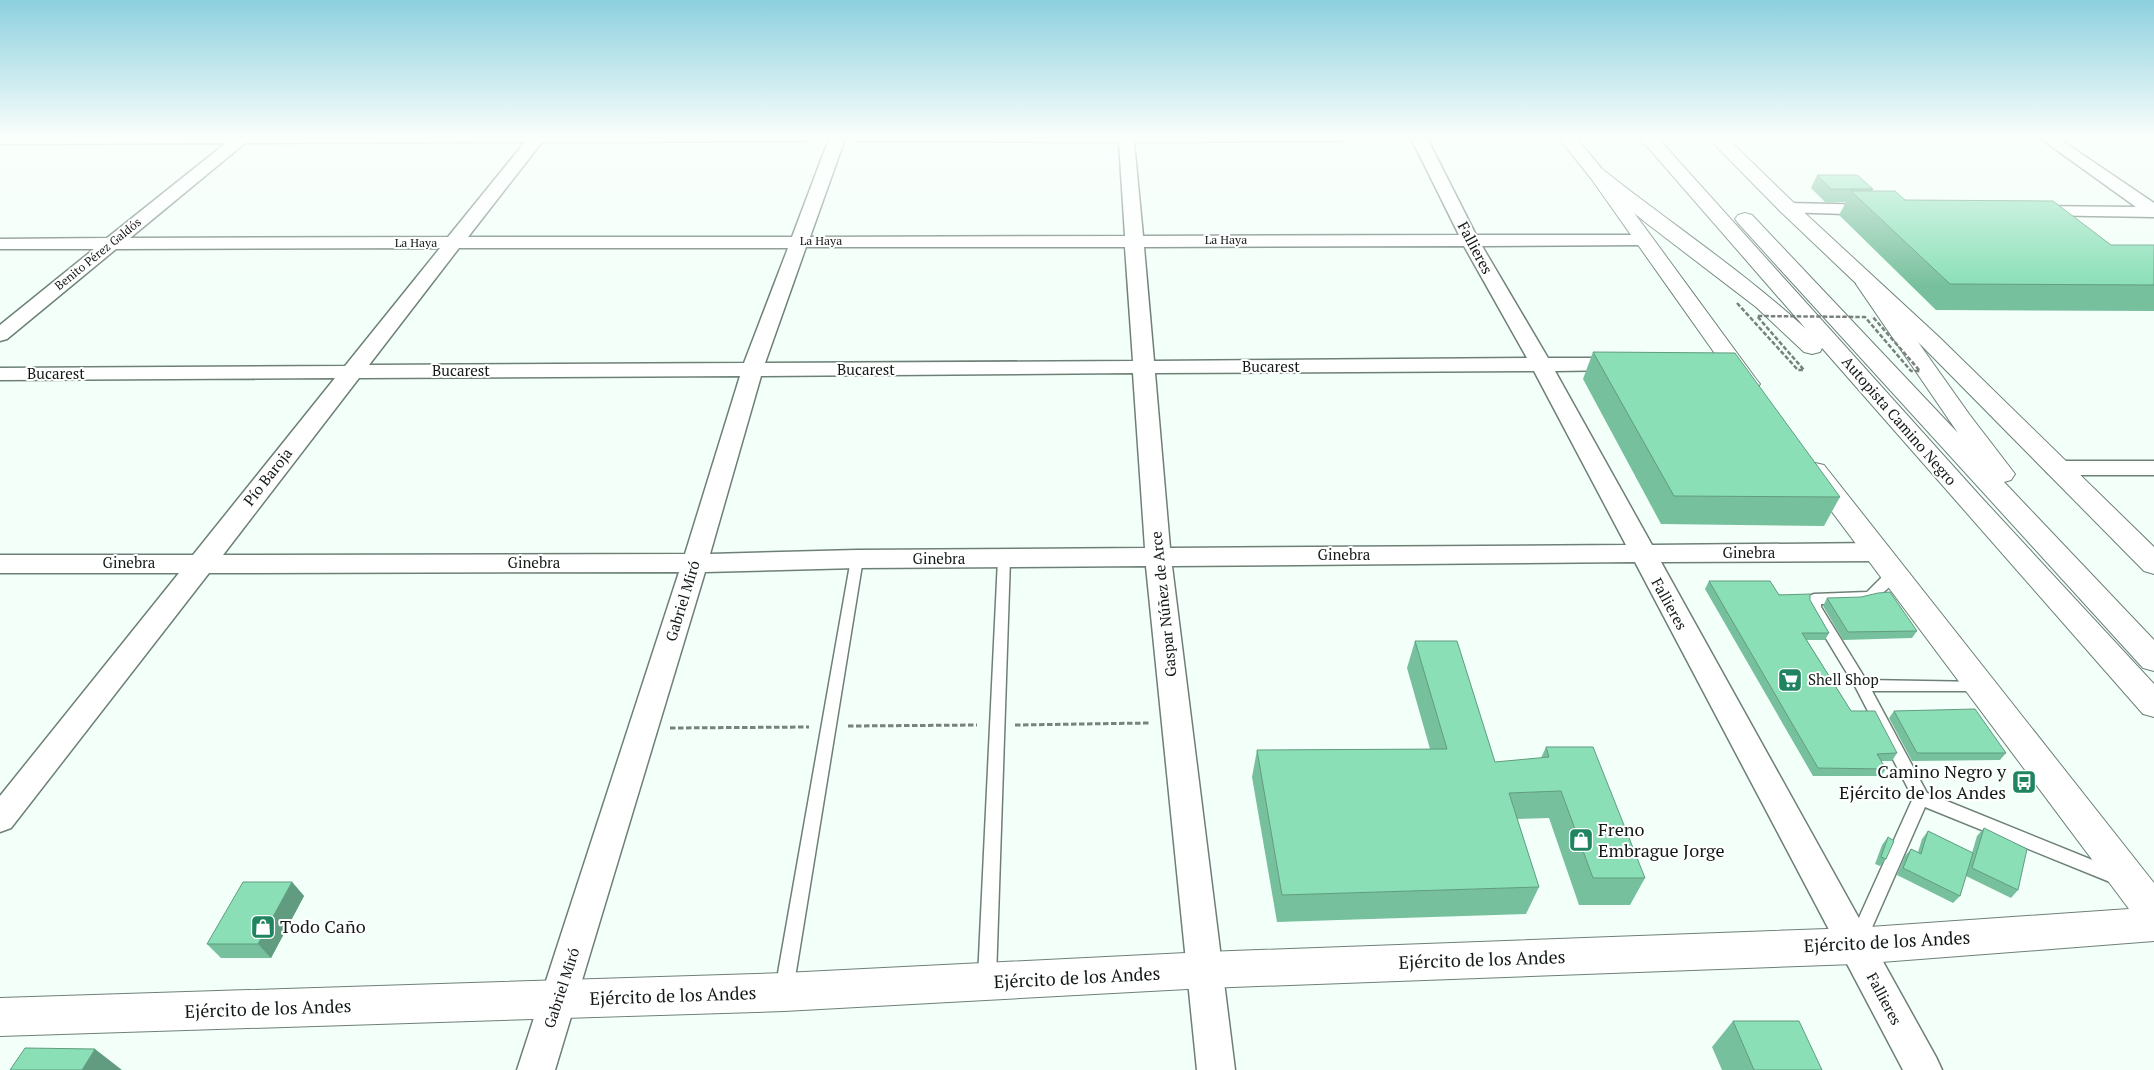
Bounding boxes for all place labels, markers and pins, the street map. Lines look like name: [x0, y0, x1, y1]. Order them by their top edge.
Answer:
supermarket icon: Shell Shop: [1777, 667, 1803, 693]
place label: Shell Shop: [1808, 669, 1879, 689]
place label: Camino Negro y Ejército de los Andes: [1839, 759, 2007, 804]
bus stop icon: Camino Negro y Ejército de los Andes: [2011, 769, 2037, 795]
place label: Freno Embrague Jorge: [1598, 817, 1725, 862]
shop icon: Freno Embrague Jorge: [1568, 827, 1594, 853]
shop icon: Todo Caño: [250, 914, 276, 940]
place label: Todo Caño: [280, 914, 366, 938]

